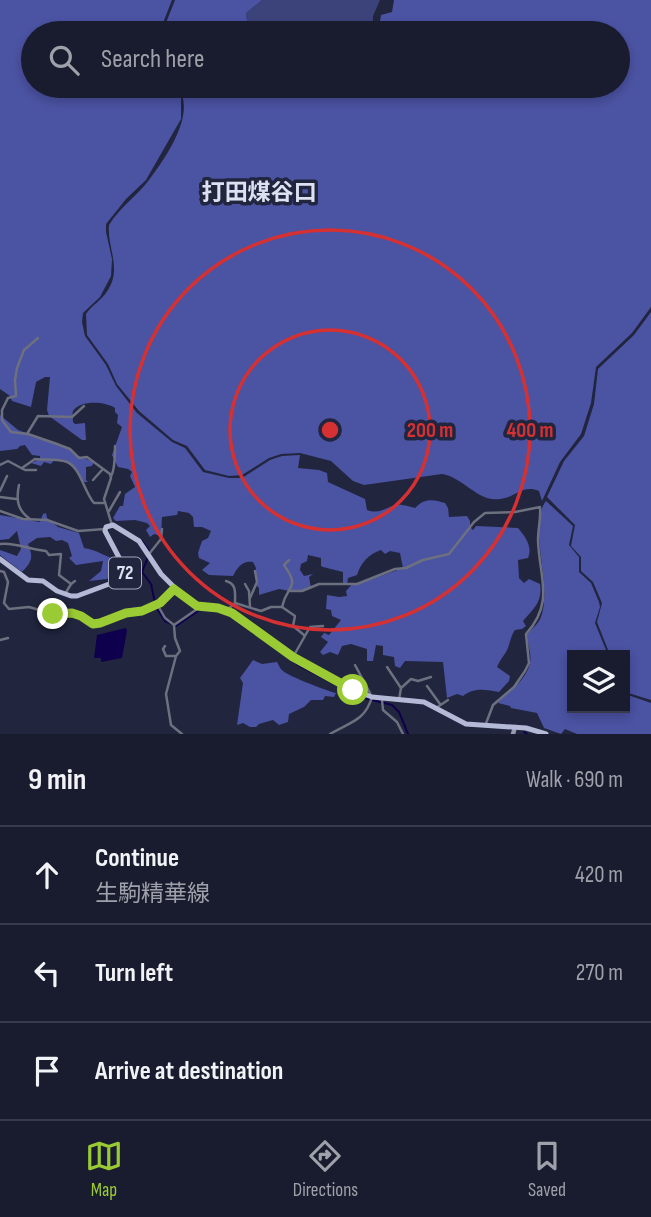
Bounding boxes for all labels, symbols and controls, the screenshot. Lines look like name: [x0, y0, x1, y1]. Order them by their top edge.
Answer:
search box: [21, 21, 630, 98]
icon: search: [45, 41, 83, 79]
text: Search here: [101, 44, 204, 75]
district label: 打田煤谷口: [202, 179, 317, 207]
centre of rings: [318, 418, 342, 442]
text: 200 m: [407, 418, 453, 443]
text: 400 m: [507, 418, 553, 443]
road number: 72: [109, 558, 141, 588]
route end: [37, 598, 68, 629]
map controls: [567, 650, 630, 713]
button: layers: [567, 650, 630, 713]
route start: [337, 674, 368, 705]
text: 9 min: [28, 762, 86, 798]
text: Walk · 690 m: [526, 766, 623, 794]
text: Continue: [95, 843, 179, 874]
icon: ahead: [28, 856, 66, 894]
text: 420 m: [575, 861, 623, 889]
text: 生駒精華線: [95, 880, 210, 908]
icon: left: [28, 954, 66, 992]
text: Turn left: [95, 958, 173, 989]
text: 270 m: [576, 959, 623, 987]
icon: arrive: [28, 1052, 66, 1090]
text: Arrive at destination: [95, 1056, 283, 1087]
tab: Map: [85, 1137, 123, 1202]
tab: Directions: [293, 1137, 358, 1202]
tab: Saved: [528, 1137, 566, 1202]

